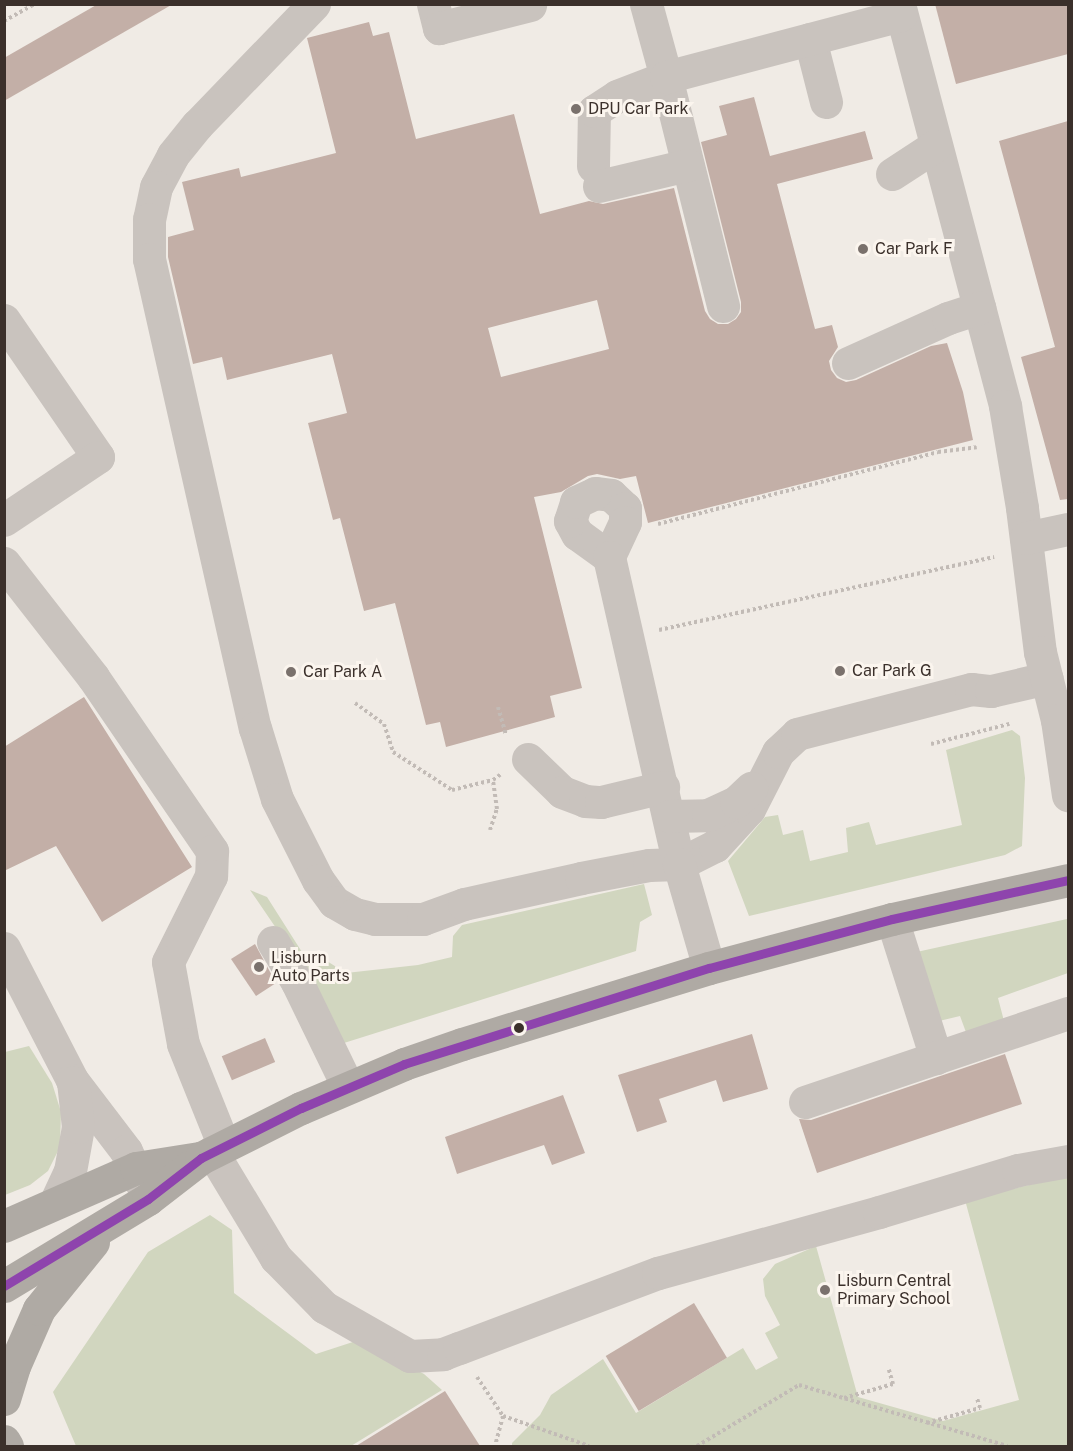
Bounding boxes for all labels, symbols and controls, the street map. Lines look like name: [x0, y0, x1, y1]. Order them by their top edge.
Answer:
place label: DPU Car Park: [588, 99, 688, 119]
marker: DPU Car Park: [569, 102, 583, 116]
place label: Car Park F: [875, 239, 952, 259]
marker: Car Park F: [856, 242, 870, 256]
place label: Car Park G: [852, 661, 932, 681]
place label: Car Park A: [303, 662, 382, 682]
marker: Car Park G: [833, 664, 847, 678]
marker: Car Park A: [284, 665, 298, 679]
place label: Lisburn Auto Parts: [271, 948, 350, 986]
marker: Lisburn Auto Parts: [252, 960, 266, 974]
unlabelled marker: [513, 1022, 525, 1034]
place label: Lisburn Central Primary School: [837, 1271, 951, 1309]
marker: Lisburn Central Primary School: [818, 1283, 832, 1297]

